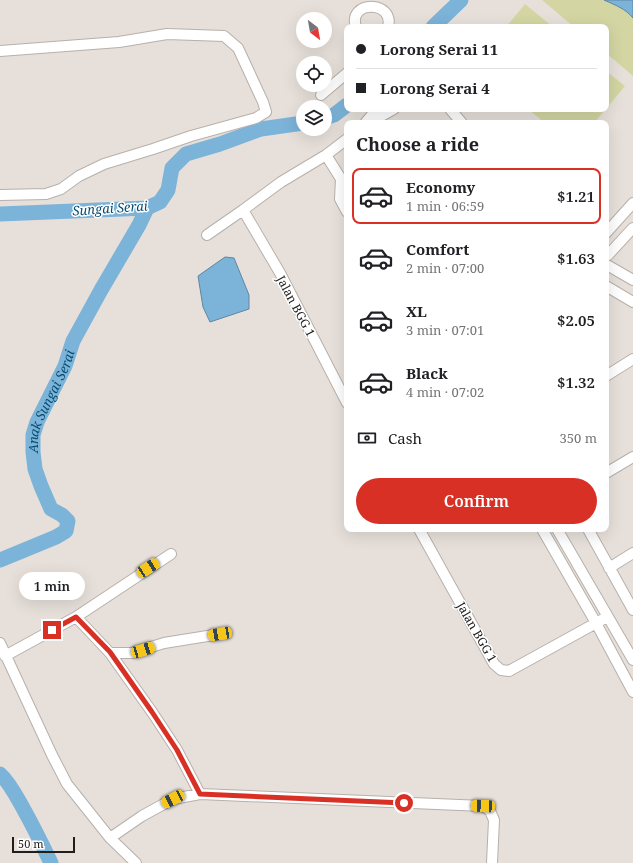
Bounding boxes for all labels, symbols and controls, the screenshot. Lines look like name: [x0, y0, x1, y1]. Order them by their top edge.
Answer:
north arrow: [296, 12, 332, 48]
map controls: [296, 12, 332, 136]
text: Lorong Serai 11: [380, 39, 498, 59]
button: locate: [296, 56, 332, 92]
text: Lorong Serai 4: [380, 78, 490, 98]
button: layers: [296, 100, 332, 136]
text: Choose a ride: [356, 132, 479, 156]
text: Economy: [406, 177, 475, 197]
icon: car: [358, 178, 394, 214]
text: $1.21: [557, 186, 595, 206]
water label: Sungai Serai: [72, 196, 148, 220]
text: 1 min · 06:59: [406, 197, 484, 215]
text: Comfort: [406, 239, 469, 259]
icon: car: [358, 240, 394, 276]
text: $1.63: [557, 248, 595, 268]
text: 2 min · 07:00: [406, 259, 484, 277]
street label: Jalan BGG 1: [272, 271, 319, 340]
text: XL: [406, 301, 427, 321]
icon: car: [358, 302, 394, 338]
text: $2.05: [557, 310, 595, 330]
text: 3 min · 07:01: [406, 321, 484, 339]
water label: Anak Sungai Serai: [24, 347, 79, 454]
text: Black: [406, 363, 448, 383]
icon: car: [358, 364, 394, 400]
text: $1.32: [557, 372, 595, 392]
text: 4 min · 07:02: [406, 383, 484, 401]
icon: cash: [356, 427, 378, 449]
text: Cash: [388, 428, 422, 448]
text: 350 m: [560, 429, 597, 447]
button: Confirm: [356, 478, 597, 524]
car: [135, 556, 161, 580]
callout: 1 min: [19, 572, 85, 600]
text: 1 min: [34, 577, 70, 595]
street label: Jalan BGG 1: [452, 598, 501, 665]
route end: [43, 621, 61, 639]
car: [207, 626, 233, 642]
car: [130, 641, 156, 659]
car: [160, 788, 186, 810]
route start: [395, 794, 413, 812]
car: [471, 800, 495, 812]
scale bar: [12, 835, 75, 854]
text: 50 m: [18, 836, 44, 851]

